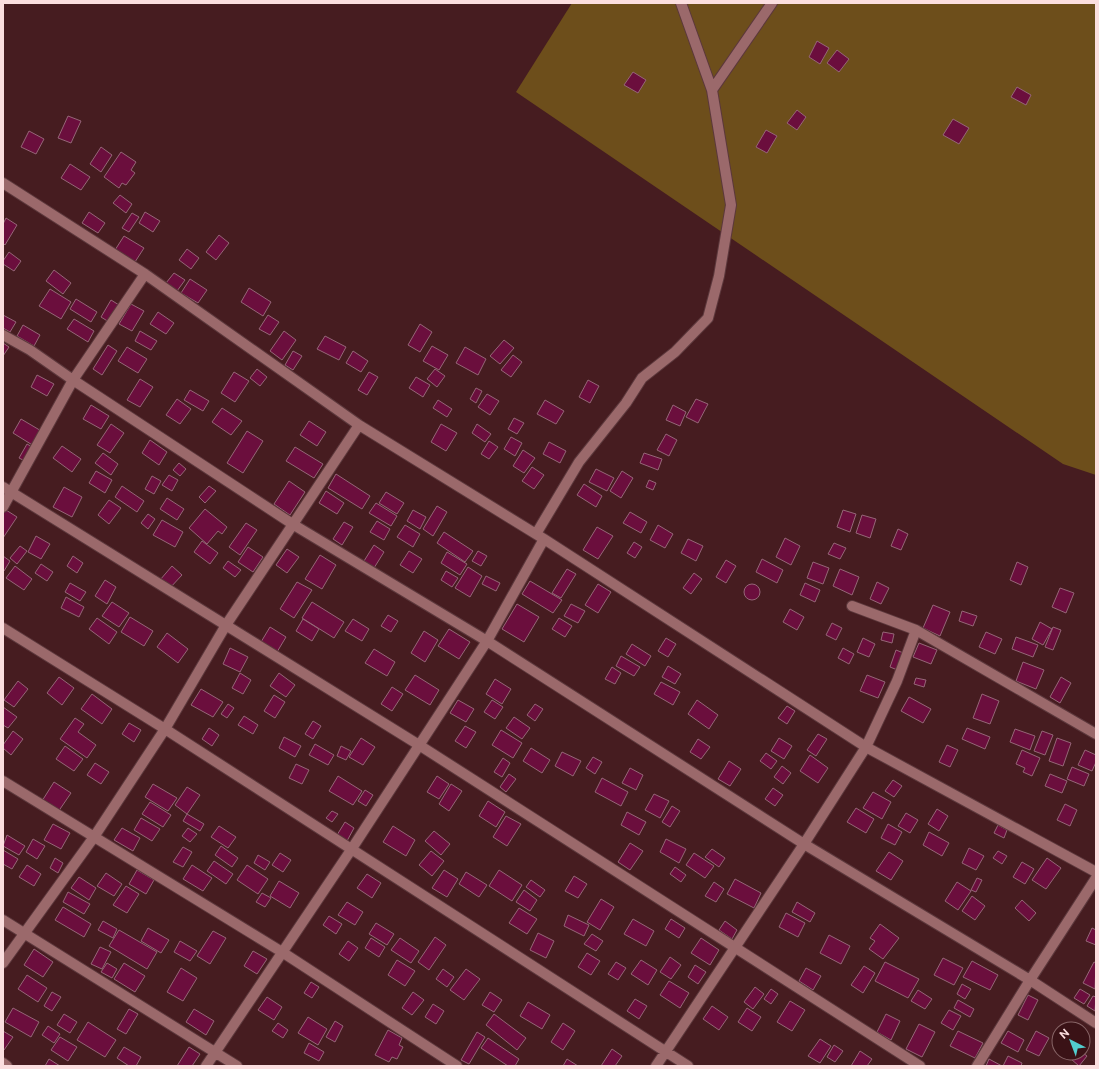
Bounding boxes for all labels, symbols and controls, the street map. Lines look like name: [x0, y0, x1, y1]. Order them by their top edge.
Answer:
north arrow: [1051, 1021, 1091, 1061]
text: N: [1057, 1026, 1072, 1041]

